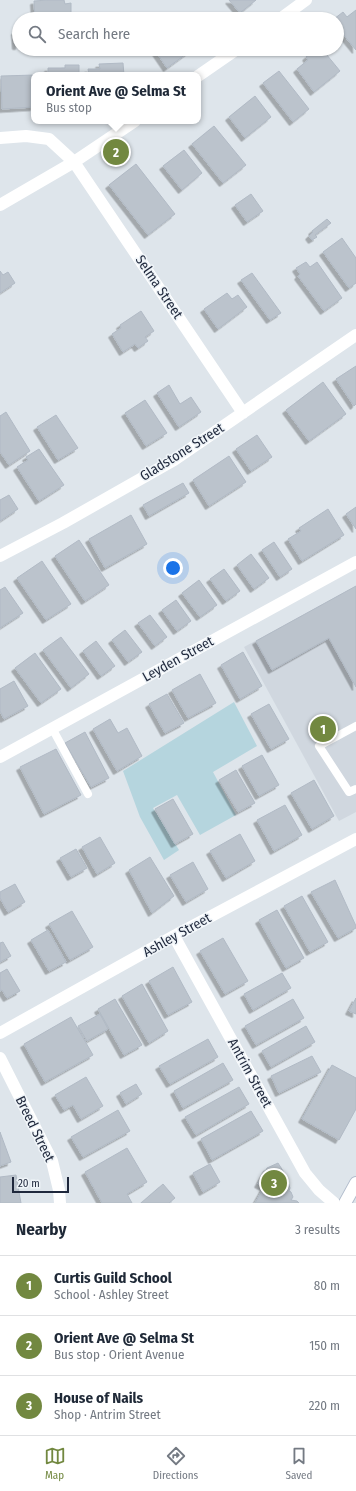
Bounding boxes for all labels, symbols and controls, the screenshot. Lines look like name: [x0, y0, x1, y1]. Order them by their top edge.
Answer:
search box: [12, 12, 344, 56]
icon: search: [26, 23, 48, 45]
text: Search here: [58, 25, 130, 43]
popup: [31, 72, 201, 124]
text: Orient Ave @ Selma St: [46, 82, 186, 100]
text: Bus stop: [46, 100, 92, 115]
pin: 2: [103, 137, 129, 167]
street label: Selma Street: [132, 252, 187, 322]
street label: Gladstone Street: [137, 419, 227, 485]
your location: [163, 558, 183, 578]
street label: Leyden Street: [140, 632, 217, 685]
pin: 1: [310, 714, 336, 744]
street label: Ashley Street: [140, 909, 214, 961]
street label: Antrim Street: [224, 1036, 276, 1111]
street label: Breed Street: [12, 1093, 58, 1165]
pin: 3: [261, 1168, 287, 1198]
scale bar: [12, 1175, 69, 1194]
text: 20 m: [18, 1177, 40, 1190]
text: Nearby: [16, 1219, 67, 1240]
text: 3 results: [295, 1222, 340, 1237]
text: Curtis Guild School: [54, 1269, 172, 1287]
text: 1: [26, 1278, 32, 1293]
text: 80 m: [314, 1278, 340, 1293]
text: School · Ashley Street: [54, 1287, 169, 1302]
text: Orient Ave @ Selma St: [54, 1329, 194, 1347]
text: 2: [26, 1338, 32, 1353]
text: 150 m: [309, 1338, 340, 1353]
text: Bus stop · Orient Avenue: [54, 1347, 184, 1362]
text: House of Nails: [54, 1389, 143, 1407]
text: 3: [26, 1398, 32, 1413]
text: 220 m: [309, 1398, 340, 1413]
text: Shop · Antrim Street: [54, 1407, 161, 1422]
tab: Map: [44, 1445, 66, 1482]
tab: Directions: [153, 1445, 198, 1482]
tab: Saved: [286, 1445, 312, 1482]

